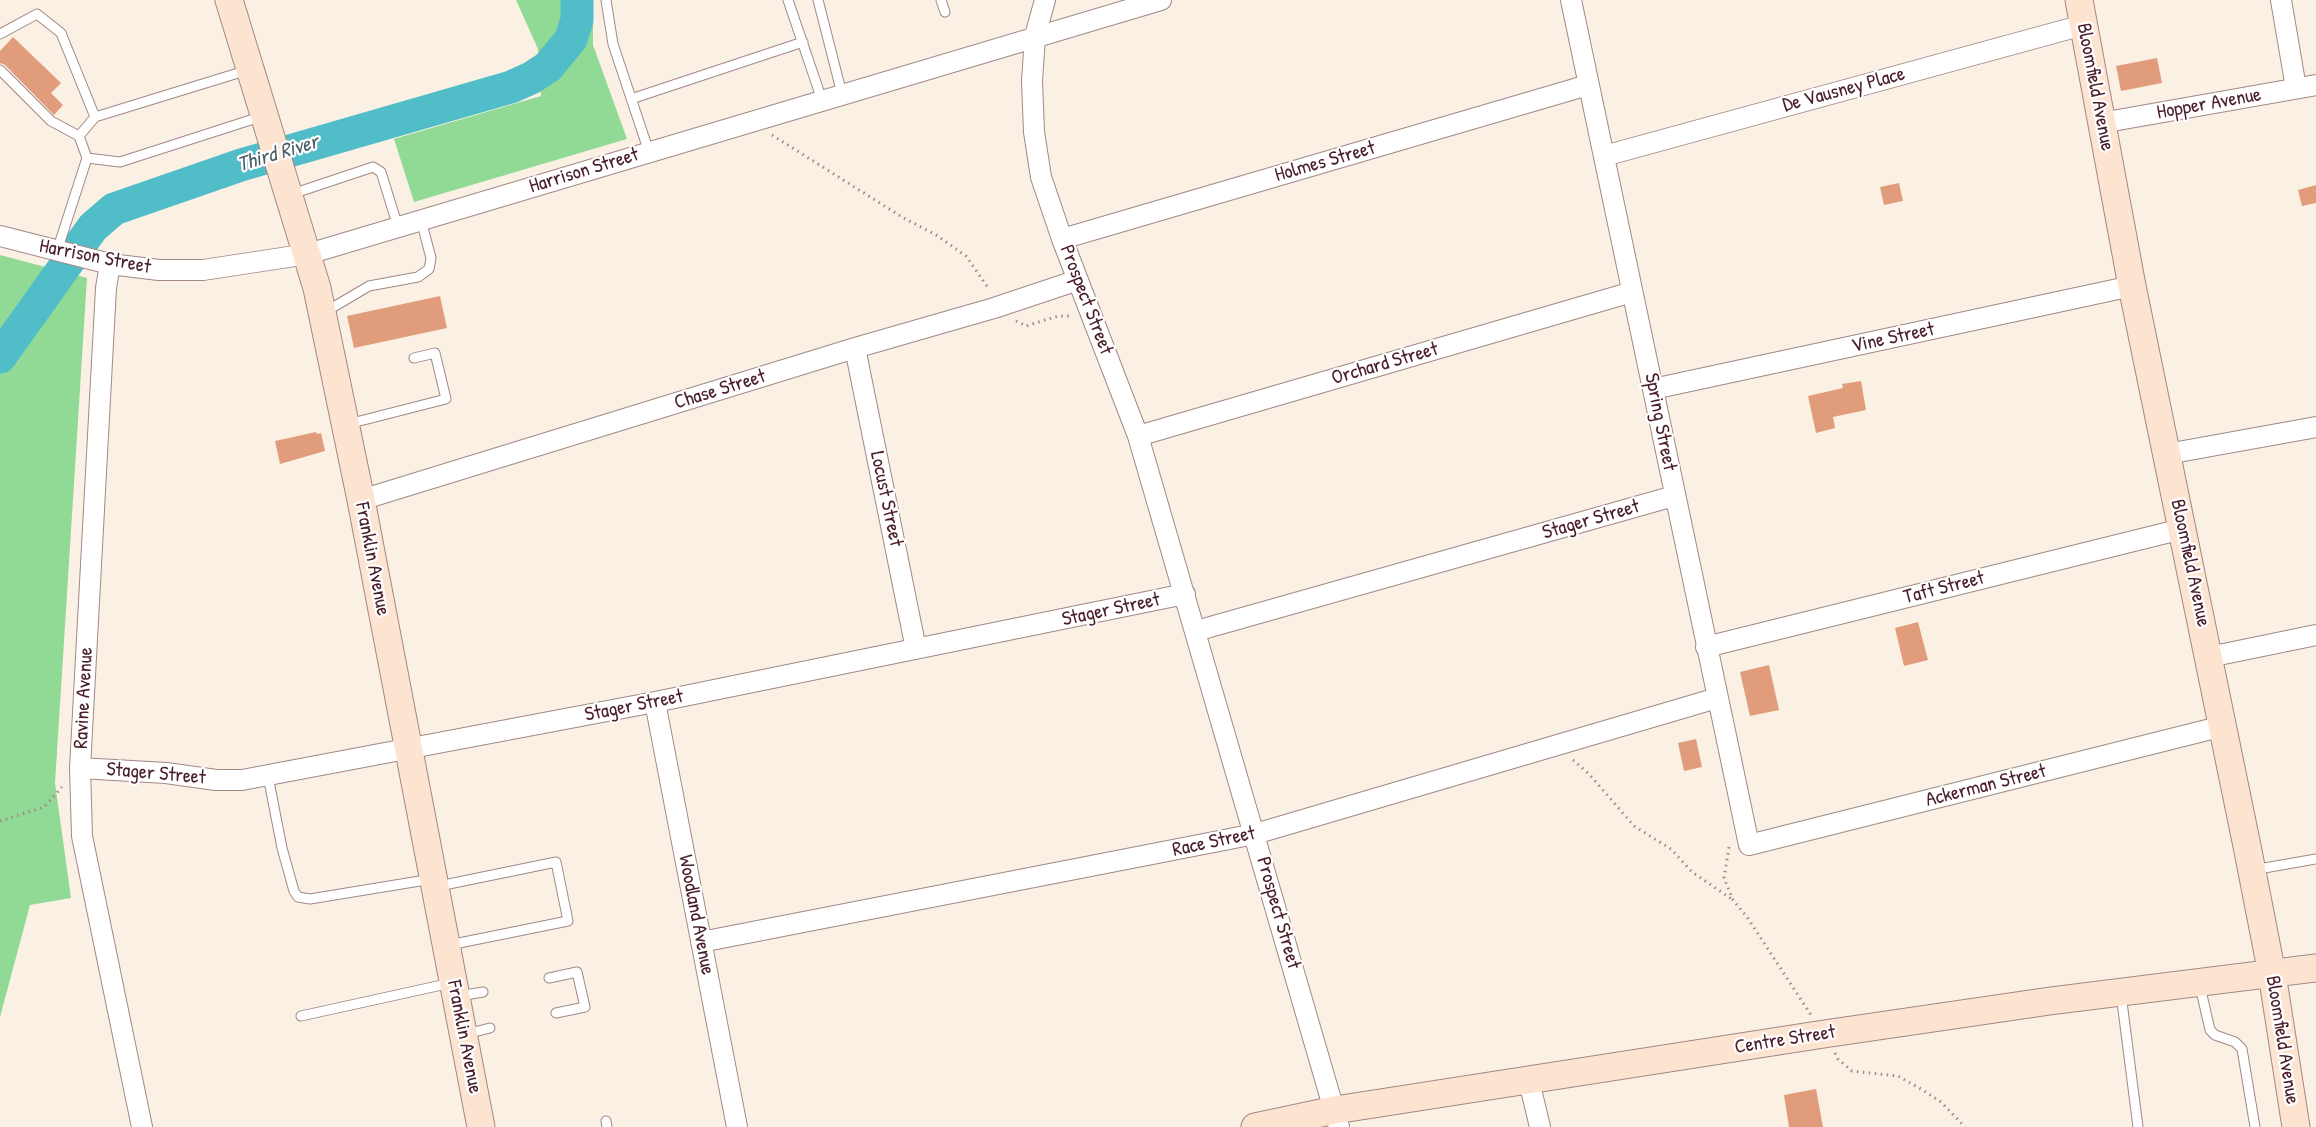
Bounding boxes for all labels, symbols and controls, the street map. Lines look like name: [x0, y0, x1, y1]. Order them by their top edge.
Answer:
street label: Bloomfield Avenue: [2071, 21, 2119, 153]
street label: De Vausney Place: [1780, 62, 1908, 118]
street label: Hopper Avenue: [2155, 83, 2263, 125]
water label: Third River: [234, 130, 322, 178]
street label: Holmes Street: [1272, 136, 1378, 188]
street label: Harrison Street: [526, 143, 642, 199]
street label: Harrison Street: [37, 234, 153, 280]
street label: Prospect Street: [1054, 242, 1118, 358]
street label: Vine Street: [1849, 318, 1937, 358]
street label: Orchard Street: [1329, 337, 1441, 391]
street label: Chase Street: [672, 365, 768, 415]
street label: Spring Street: [1639, 371, 1681, 473]
street label: Locust Street: [864, 449, 908, 549]
street label: Stager Street: [1540, 495, 1642, 545]
street label: Bloomfield Avenue: [2165, 497, 2215, 629]
street label: Franklin Avenue: [349, 500, 395, 618]
street label: Taft Street: [1901, 566, 1987, 610]
street label: Stager Street: [1060, 588, 1162, 632]
street label: Ravine Avenue: [69, 647, 99, 749]
street label: Stager Street: [583, 685, 685, 727]
street label: Stager Street: [105, 758, 207, 790]
street label: Ackerman Street: [1923, 759, 2049, 813]
street label: Race Street: [1171, 822, 1257, 862]
street label: Woodland Avenue: [673, 853, 719, 977]
street label: Prospect Street: [1251, 854, 1305, 972]
street label: Bloomfield Avenue: [2260, 974, 2304, 1106]
street label: Franklin Avenue: [441, 978, 487, 1096]
street label: Centre Street: [1733, 1020, 1837, 1060]

